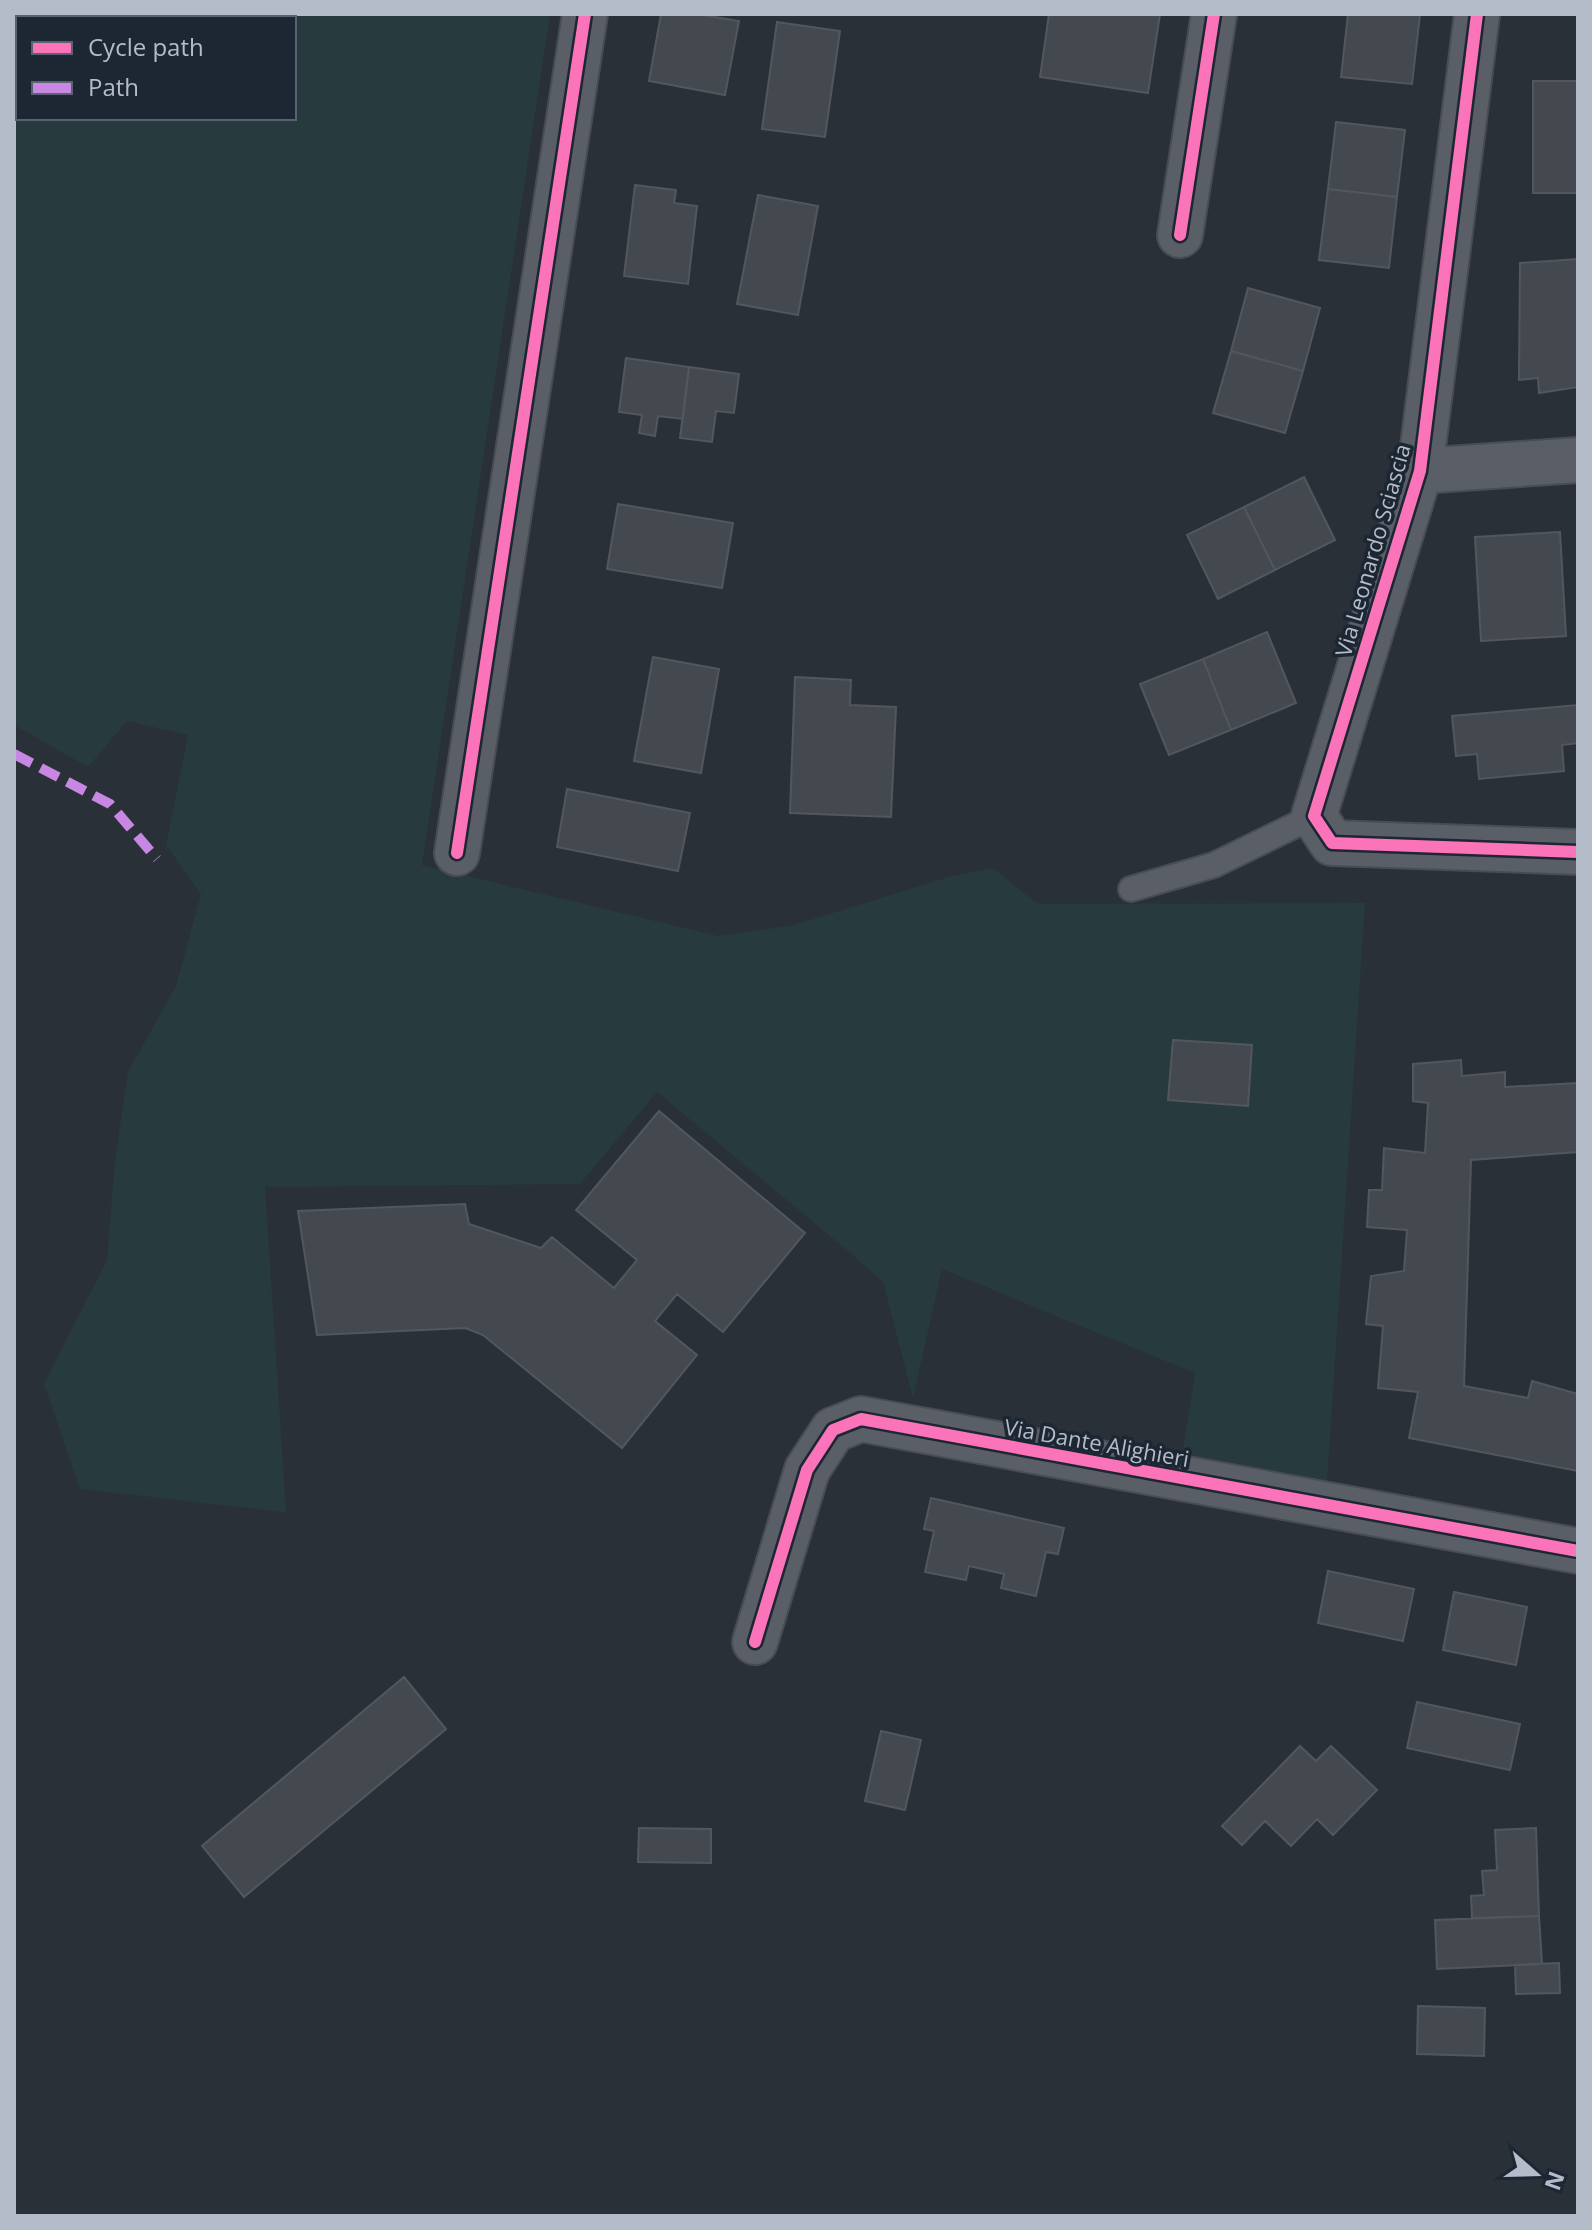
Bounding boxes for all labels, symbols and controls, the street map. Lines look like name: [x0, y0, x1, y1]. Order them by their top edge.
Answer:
legend: [16, 16, 296, 120]
text: Cycle path: [88, 30, 204, 63]
text: Path: [88, 70, 139, 103]
street label: Via Leonardo Sciascia: [1327, 440, 1417, 660]
street label: Via Dante Alighieri: [1002, 1411, 1192, 1473]
north arrow: [1496, 2134, 1576, 2214]
text: N: [1539, 2168, 1573, 2195]

